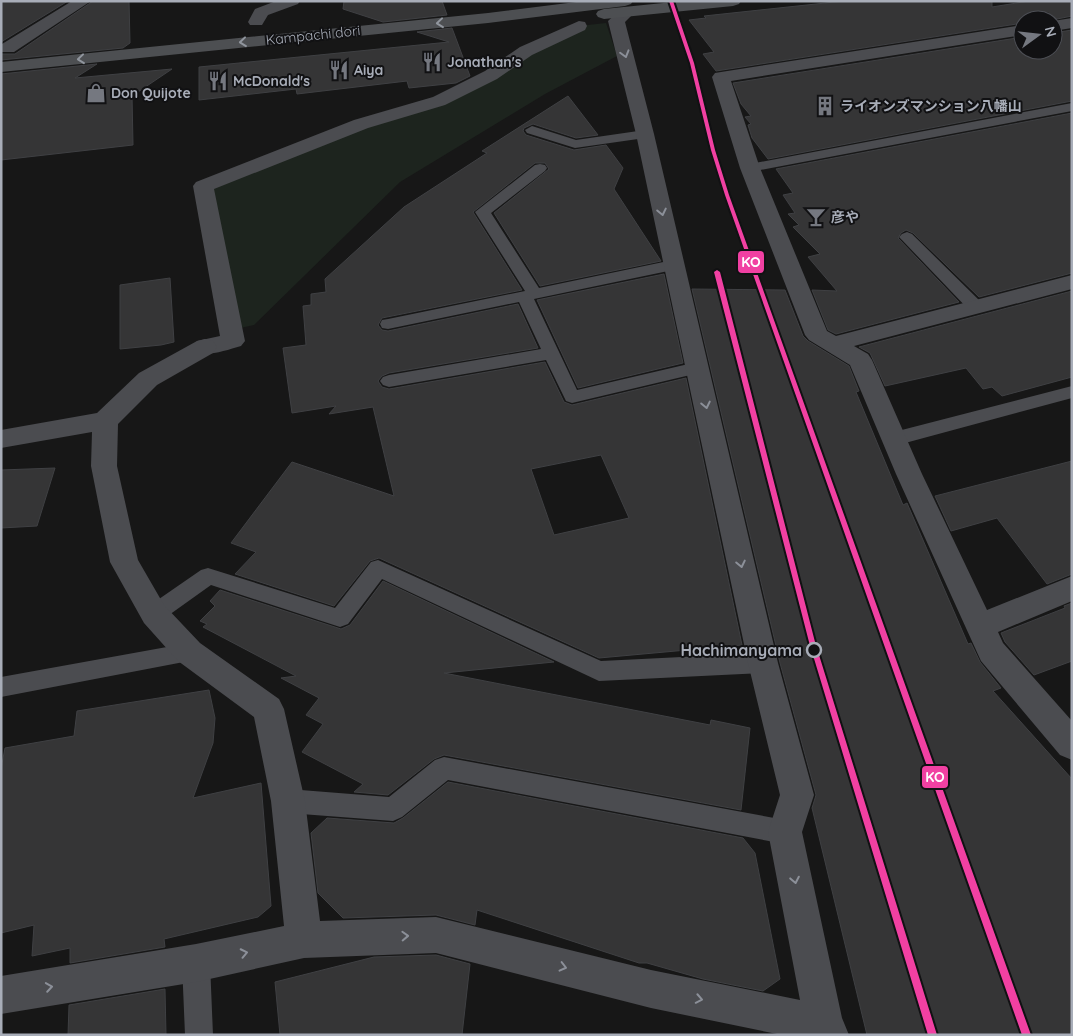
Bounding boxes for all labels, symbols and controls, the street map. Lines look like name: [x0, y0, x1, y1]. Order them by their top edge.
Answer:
north arrow: [1013, 10, 1063, 60]
one-way arrow: [435, 17, 443, 28]
street label: Kampachi dori: [265, 21, 361, 49]
text: N: [1041, 24, 1061, 39]
one-way arrow: [239, 36, 247, 47]
one-way arrow: [619, 50, 630, 59]
restaurant icon: Jonathan's: [421, 51, 443, 73]
one-way arrow: [77, 53, 85, 64]
place label: Jonathan's: [447, 53, 522, 71]
restaurant icon: Aiya: [328, 59, 350, 81]
place label: Aiya: [354, 61, 383, 79]
restaurant icon: McDonald's: [207, 70, 229, 92]
place label: McDonald's: [233, 72, 310, 90]
shop icon: Don Quijote: [85, 82, 107, 104]
place label: Don Quijote: [111, 84, 191, 102]
building icon: ライオンズマンション八幡山: [814, 95, 836, 117]
place label: ライオンズマンション八幡山: [840, 97, 1022, 115]
bar icon: 彦や: [805, 206, 827, 228]
one-way arrow: [656, 208, 667, 217]
place label: 彦や: [831, 208, 859, 226]
line badge: KO: [737, 250, 765, 274]
text: KO: [741, 253, 761, 271]
one-way arrow: [700, 401, 711, 409]
one-way arrow: [735, 559, 746, 568]
place label: Hachimanyama: [680, 640, 802, 660]
marker: Hachimanyama: [806, 642, 822, 658]
line badge: KO: [921, 765, 949, 789]
text: KO: [925, 768, 945, 786]
one-way arrow: [789, 875, 800, 884]
one-way arrow: [401, 931, 409, 942]
one-way arrow: [239, 948, 248, 959]
one-way arrow: [559, 962, 567, 972]
one-way arrow: [45, 983, 54, 993]
one-way arrow: [695, 993, 704, 1004]

